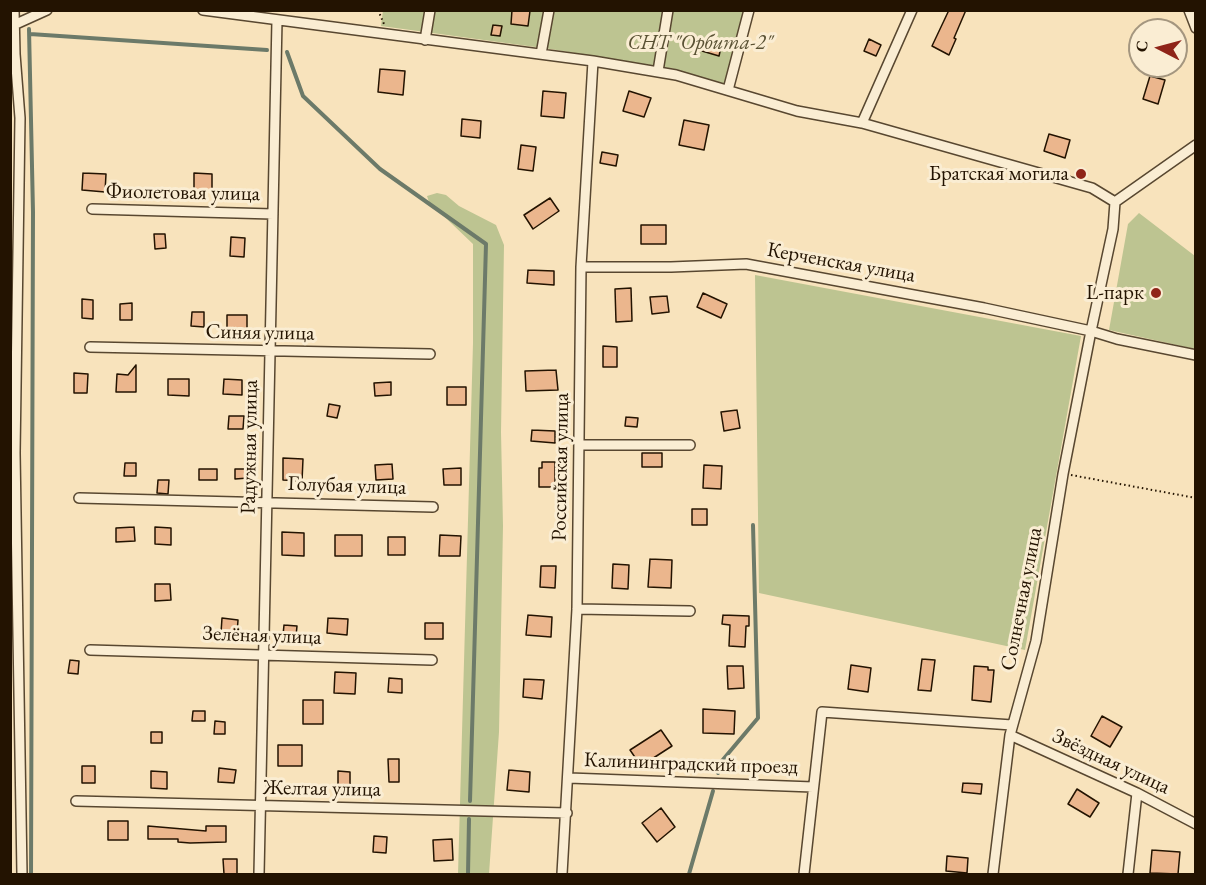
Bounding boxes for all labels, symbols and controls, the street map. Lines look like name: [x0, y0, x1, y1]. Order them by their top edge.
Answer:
north arrow: [1128, 18, 1188, 78]
park label: СНТ "Орбита-2": [627, 30, 773, 56]
text: С: [1131, 40, 1153, 53]
place label: Братская могила: [929, 161, 1069, 187]
marker: Братская могила: [1074, 167, 1088, 181]
street label: Фиолетовая улица: [106, 179, 260, 207]
street label: Керченская улица: [765, 238, 917, 288]
place label: L-парк: [1086, 280, 1144, 306]
marker: L-парк: [1149, 286, 1163, 300]
street label: Синяя улица: [205, 319, 315, 347]
street label: Радужная улица: [236, 380, 264, 514]
street label: Российская улица: [547, 393, 575, 541]
street label: Голубая улица: [287, 471, 407, 501]
street label: Солнечная улица: [996, 525, 1048, 673]
street label: Зелёная улица: [202, 621, 322, 651]
street label: Звёздная улица: [1048, 724, 1174, 800]
street label: Калининградский проезд: [584, 748, 798, 780]
street label: Желтая улица: [263, 775, 381, 803]

